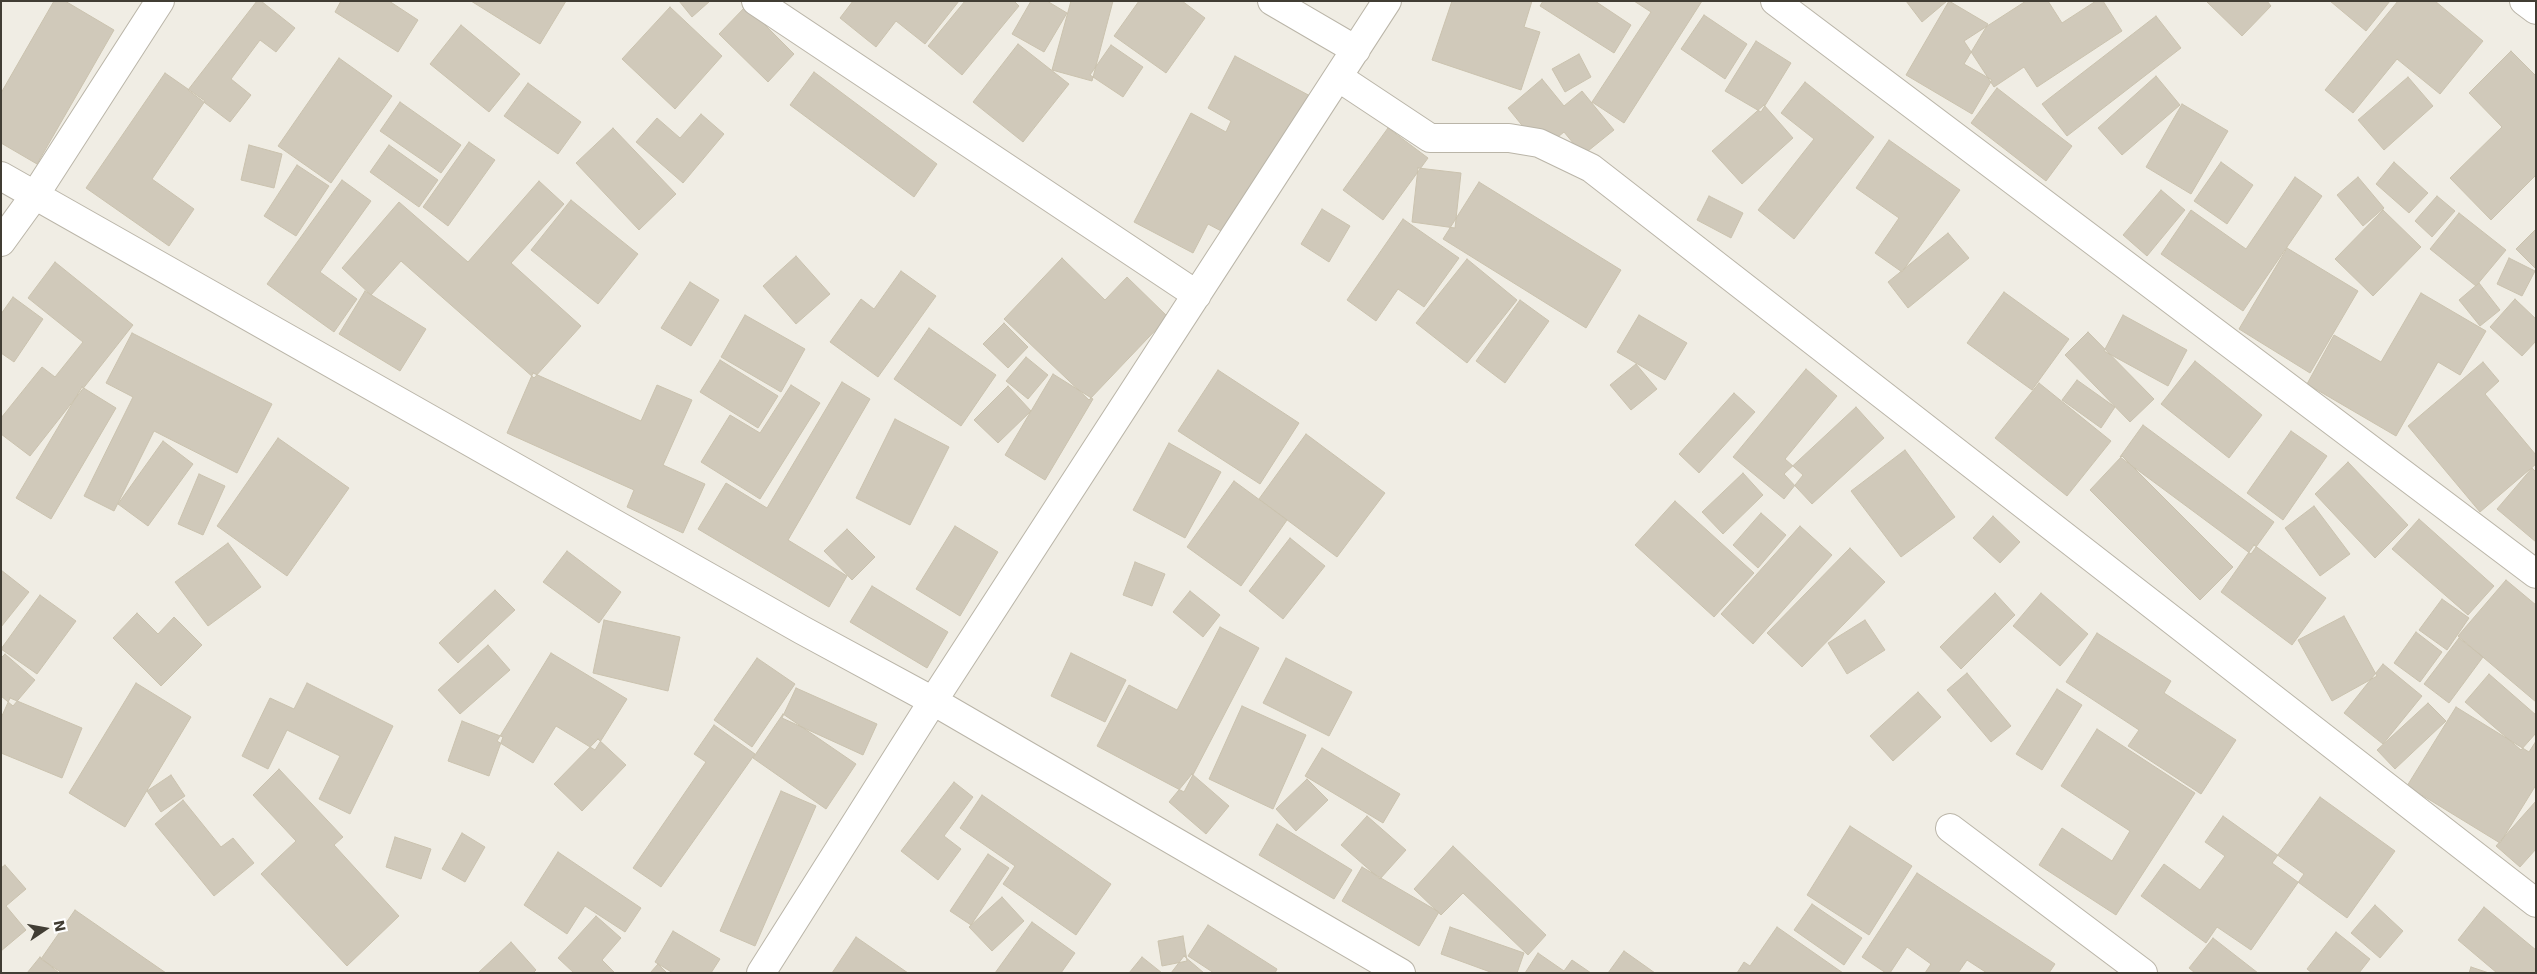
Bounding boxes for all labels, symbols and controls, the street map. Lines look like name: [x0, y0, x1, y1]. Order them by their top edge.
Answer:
north arrow: [20, 904, 70, 954]
text: N: [51, 918, 69, 933]

